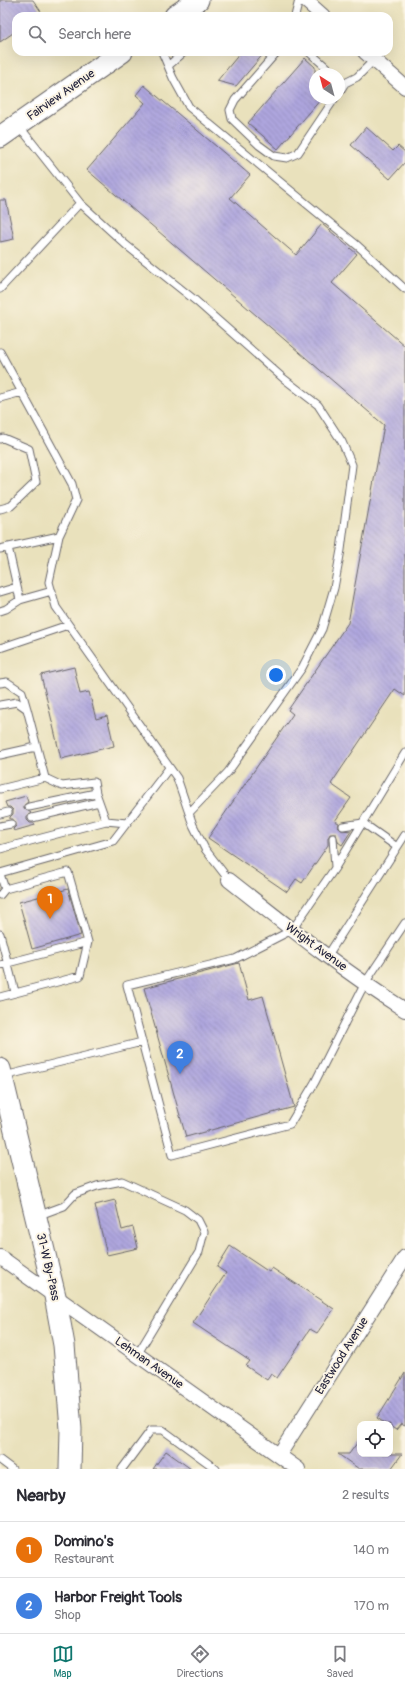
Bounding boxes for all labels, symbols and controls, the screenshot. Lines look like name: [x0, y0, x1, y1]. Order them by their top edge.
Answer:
search box: [12, 12, 393, 56]
icon: search: [26, 23, 48, 45]
text: Search here: [58, 25, 131, 44]
street label: Fairview Avenue: [24, 66, 98, 124]
north arrow: [309, 68, 345, 104]
your location: [266, 665, 286, 685]
pin: 1: [37, 886, 63, 919]
street label: Wright Avenue: [282, 920, 350, 975]
pin: 2: [167, 1041, 193, 1074]
street label: 31-W By-Pass: [33, 1232, 63, 1303]
street label: Eastwood Avenue: [312, 1314, 372, 1397]
street label: Lehman Avenue: [112, 1334, 186, 1392]
map controls: [357, 1421, 393, 1457]
button: locate: [357, 1421, 393, 1457]
text: Nearby: [16, 1485, 65, 1506]
text: 2 results: [342, 1487, 389, 1503]
text: Domino's: [54, 1532, 113, 1551]
text: 1: [26, 1542, 32, 1558]
text: 140 m: [353, 1542, 389, 1558]
text: Restaurant: [54, 1551, 114, 1567]
text: Harbor Freight Tools: [54, 1588, 182, 1607]
text: 2: [25, 1598, 33, 1614]
text: 170 m: [354, 1598, 389, 1614]
text: Shop: [54, 1607, 81, 1623]
tab: Map: [52, 1643, 74, 1680]
tab: Directions: [177, 1643, 223, 1680]
tab: Saved: [326, 1643, 353, 1680]

